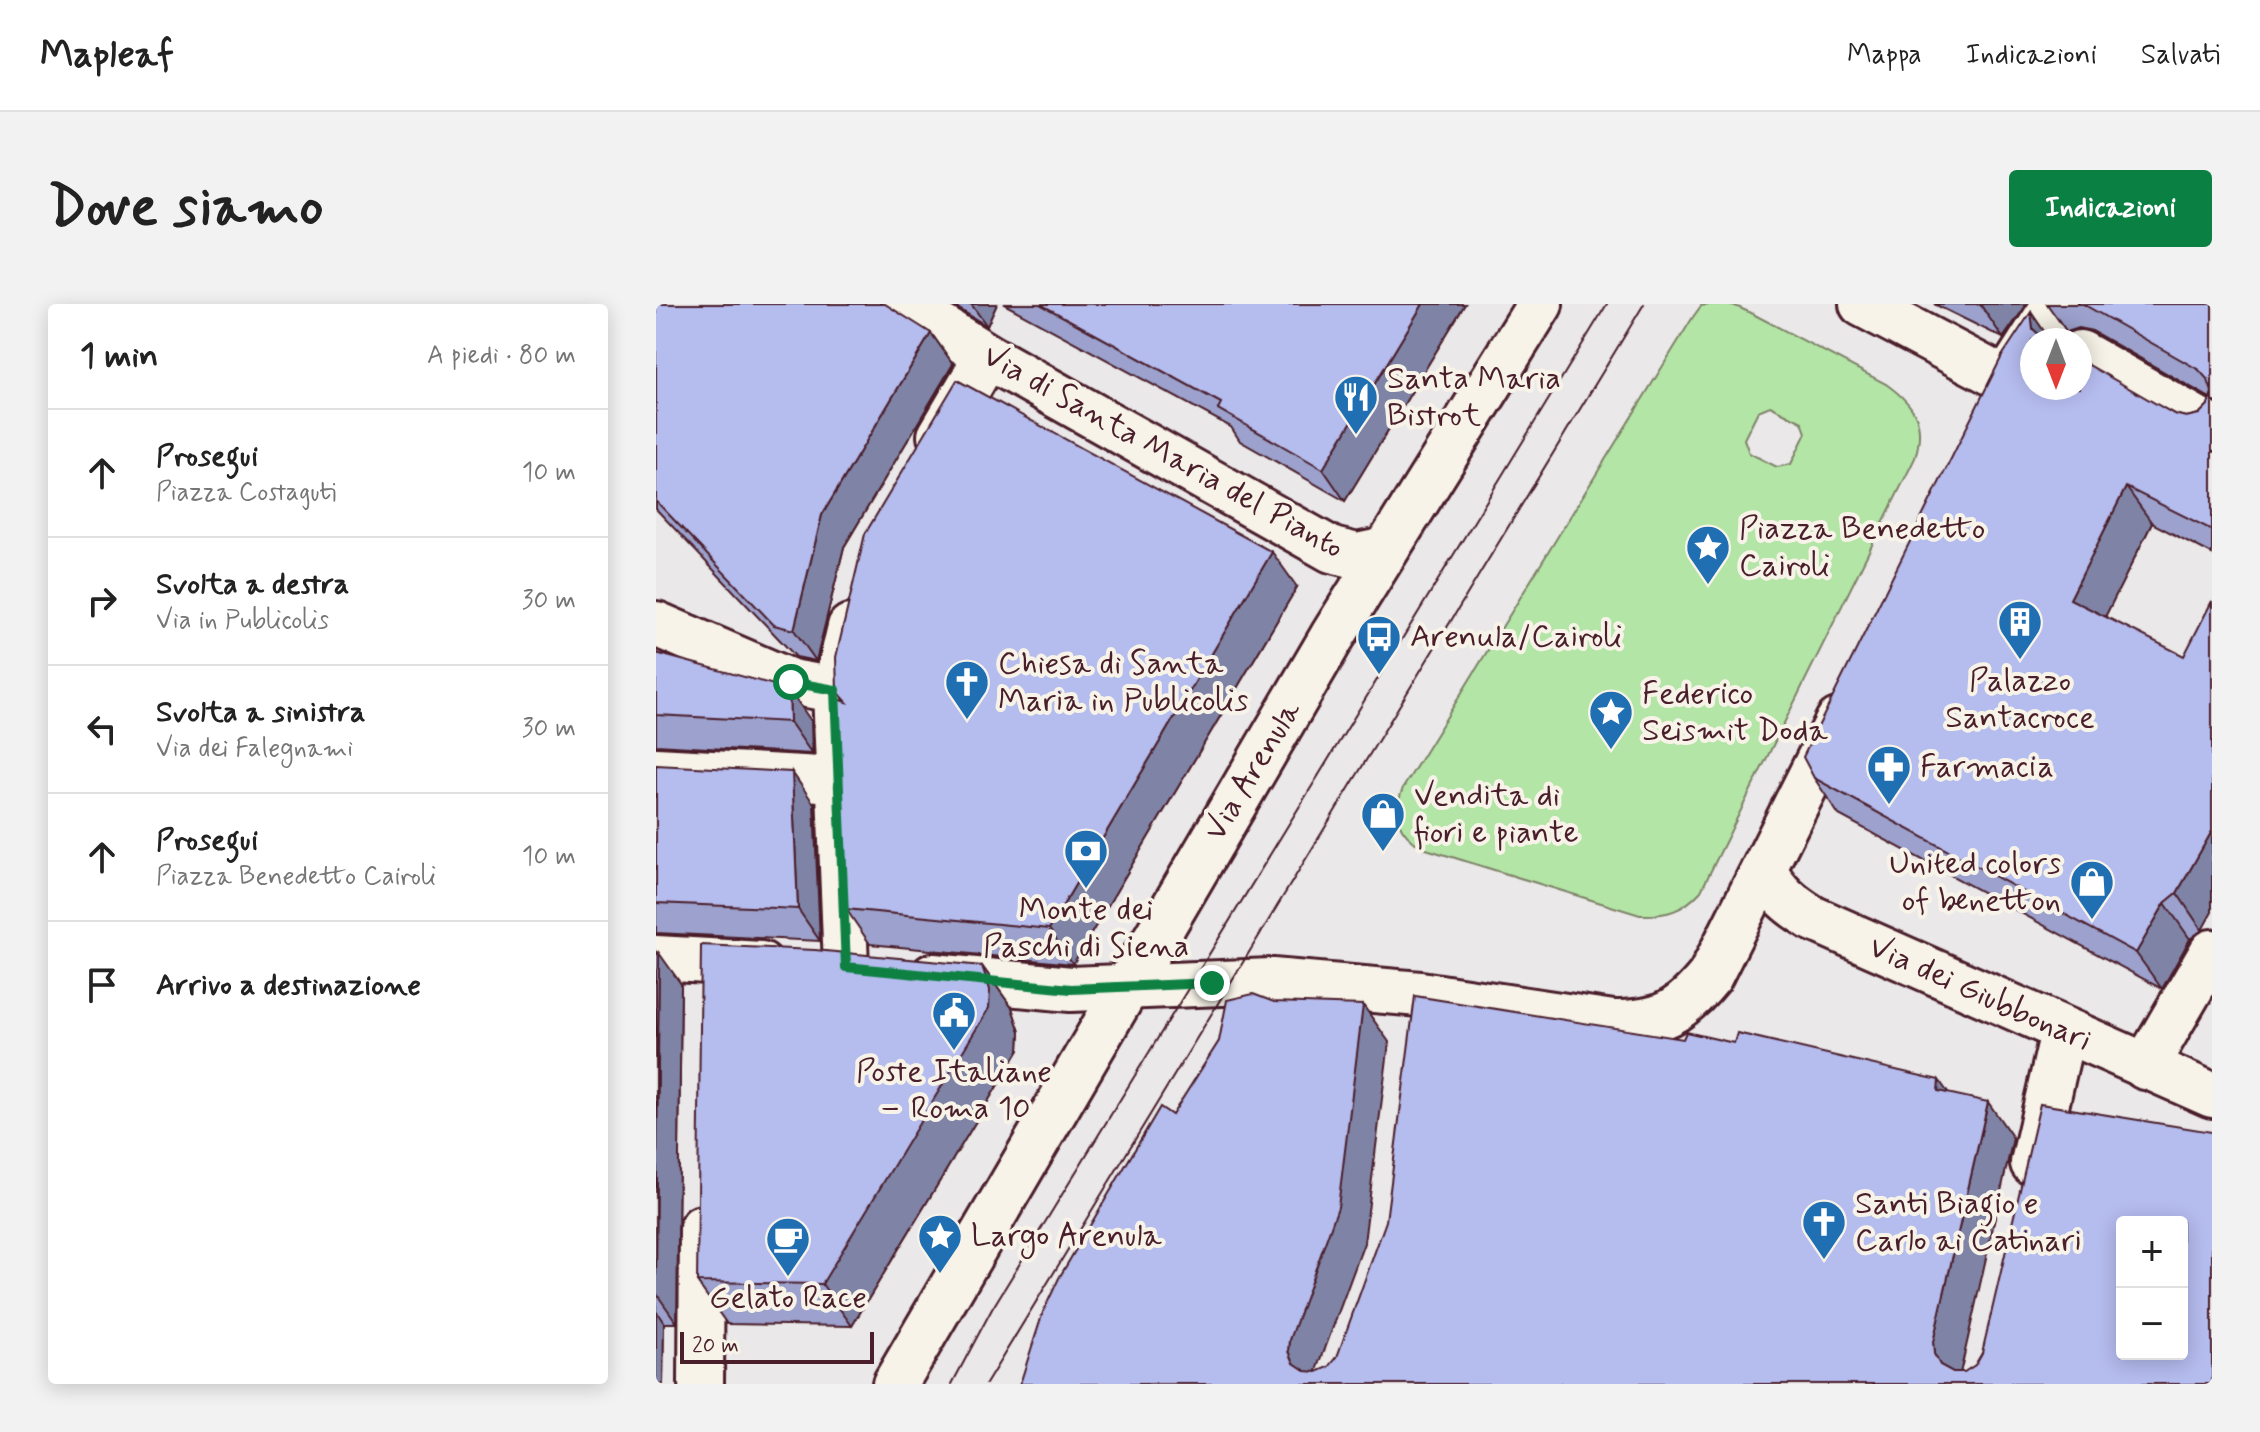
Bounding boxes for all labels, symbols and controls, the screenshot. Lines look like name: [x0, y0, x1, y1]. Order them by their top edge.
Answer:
text: Mapleaf: [40, 31, 174, 80]
text: Mappa: [1847, 37, 1922, 74]
text: Indicazioni: [1966, 37, 2097, 74]
text: Salvati: [2141, 37, 2220, 74]
button: Indicazioni: [2009, 170, 2212, 247]
text: Dove siamo: [48, 172, 323, 245]
north arrow: [2020, 328, 2092, 400]
text: 1 min: [80, 334, 158, 379]
street label: Via di Santa Maria del Pianto: [975, 335, 1351, 569]
text: A piedi · 80 m: [427, 339, 576, 373]
place label: Santa Maria Bistrot: [1387, 358, 1561, 437]
restaurant icon: Santa Maria Bistrot: [1332, 373, 1380, 436]
text: Prosegui: [156, 437, 258, 476]
icon: ahead: [80, 451, 124, 495]
text: 10 m: [522, 456, 576, 490]
text: Piazza Costaguti: [156, 476, 336, 510]
place label: Piazza Benedetto Cairoli: [1739, 508, 1985, 587]
place icon: Piazza Benedetto Cairoli: [1684, 523, 1732, 586]
text: Svolta a destra: [156, 565, 349, 604]
icon: right: [80, 579, 124, 623]
text: 30 m: [522, 584, 576, 618]
building icon: Palazzo Santacroce: [1996, 598, 2044, 661]
text: Via in Publicolis: [156, 604, 329, 638]
bus stop icon: Arenula/Cairoli: [1355, 613, 1403, 676]
place label: Arenula/Cairoli: [1410, 616, 1622, 658]
place label: Chiesa di Santa Maria in Publicolis: [998, 643, 1248, 722]
church icon: Chiesa di Santa Maria in Publicolis: [943, 658, 991, 721]
place label: Palazzo Santacroce: [1945, 660, 2095, 739]
route start: [773, 664, 809, 700]
place label: Federico Seismit Doda: [1642, 673, 1829, 752]
place icon: Federico Seismit Doda: [1587, 688, 1635, 751]
text: Svolta a sinistra: [156, 693, 366, 732]
street label: Via Arenula: [1195, 693, 1312, 849]
icon: left: [80, 707, 124, 751]
text: 30 m: [522, 712, 576, 746]
text: Via dei Falegnami: [156, 732, 353, 766]
pharmacy icon: Farmacia: [1865, 743, 1913, 806]
place label: Farmacia: [1920, 746, 2054, 788]
place label: Vendita di fiori e piante: [1414, 775, 1579, 854]
shop icon: Vendita di fiori e piante: [1359, 790, 1407, 853]
text: Prosegui: [156, 821, 258, 860]
bank icon: Monte dei Paschi di Siena: [1062, 827, 1110, 890]
icon: ahead: [80, 835, 124, 879]
text: 10 m: [522, 840, 576, 874]
place label: United colors of benetton: [1889, 843, 2061, 922]
shop icon: United colors of benetton: [2068, 858, 2116, 921]
text: Piazza Benedetto Cairoli: [156, 860, 436, 894]
place label: Monte dei Paschi di Siena: [983, 889, 1189, 968]
street label: Via dei Giubbonari: [1862, 926, 2098, 1062]
icon: arrive: [80, 963, 124, 1007]
route end: [1194, 965, 1230, 1001]
text: Arrivo a destinazione: [156, 966, 421, 1005]
public building icon: Poste Italiane – Roma 10: [930, 989, 978, 1052]
place label: Poste Italiane – Roma 10: [856, 1051, 1052, 1130]
place label: Santi Biagio e Carlo ai Catinari: [1855, 1183, 2082, 1262]
church icon: Santi Biagio e Carlo ai Catinari: [1800, 1198, 1848, 1261]
place icon: Largo Arenula: [916, 1212, 964, 1275]
cafe icon: Gelato Race: [764, 1215, 812, 1278]
place label: Largo Arenula: [971, 1215, 1163, 1259]
map controls: [2116, 1216, 2188, 1360]
button: +: [2116, 1216, 2188, 1288]
place label: Gelato Race: [709, 1277, 867, 1319]
button: −: [2116, 1288, 2188, 1360]
scale bar: [680, 1328, 874, 1364]
text: 20 m: [692, 1332, 739, 1360]

